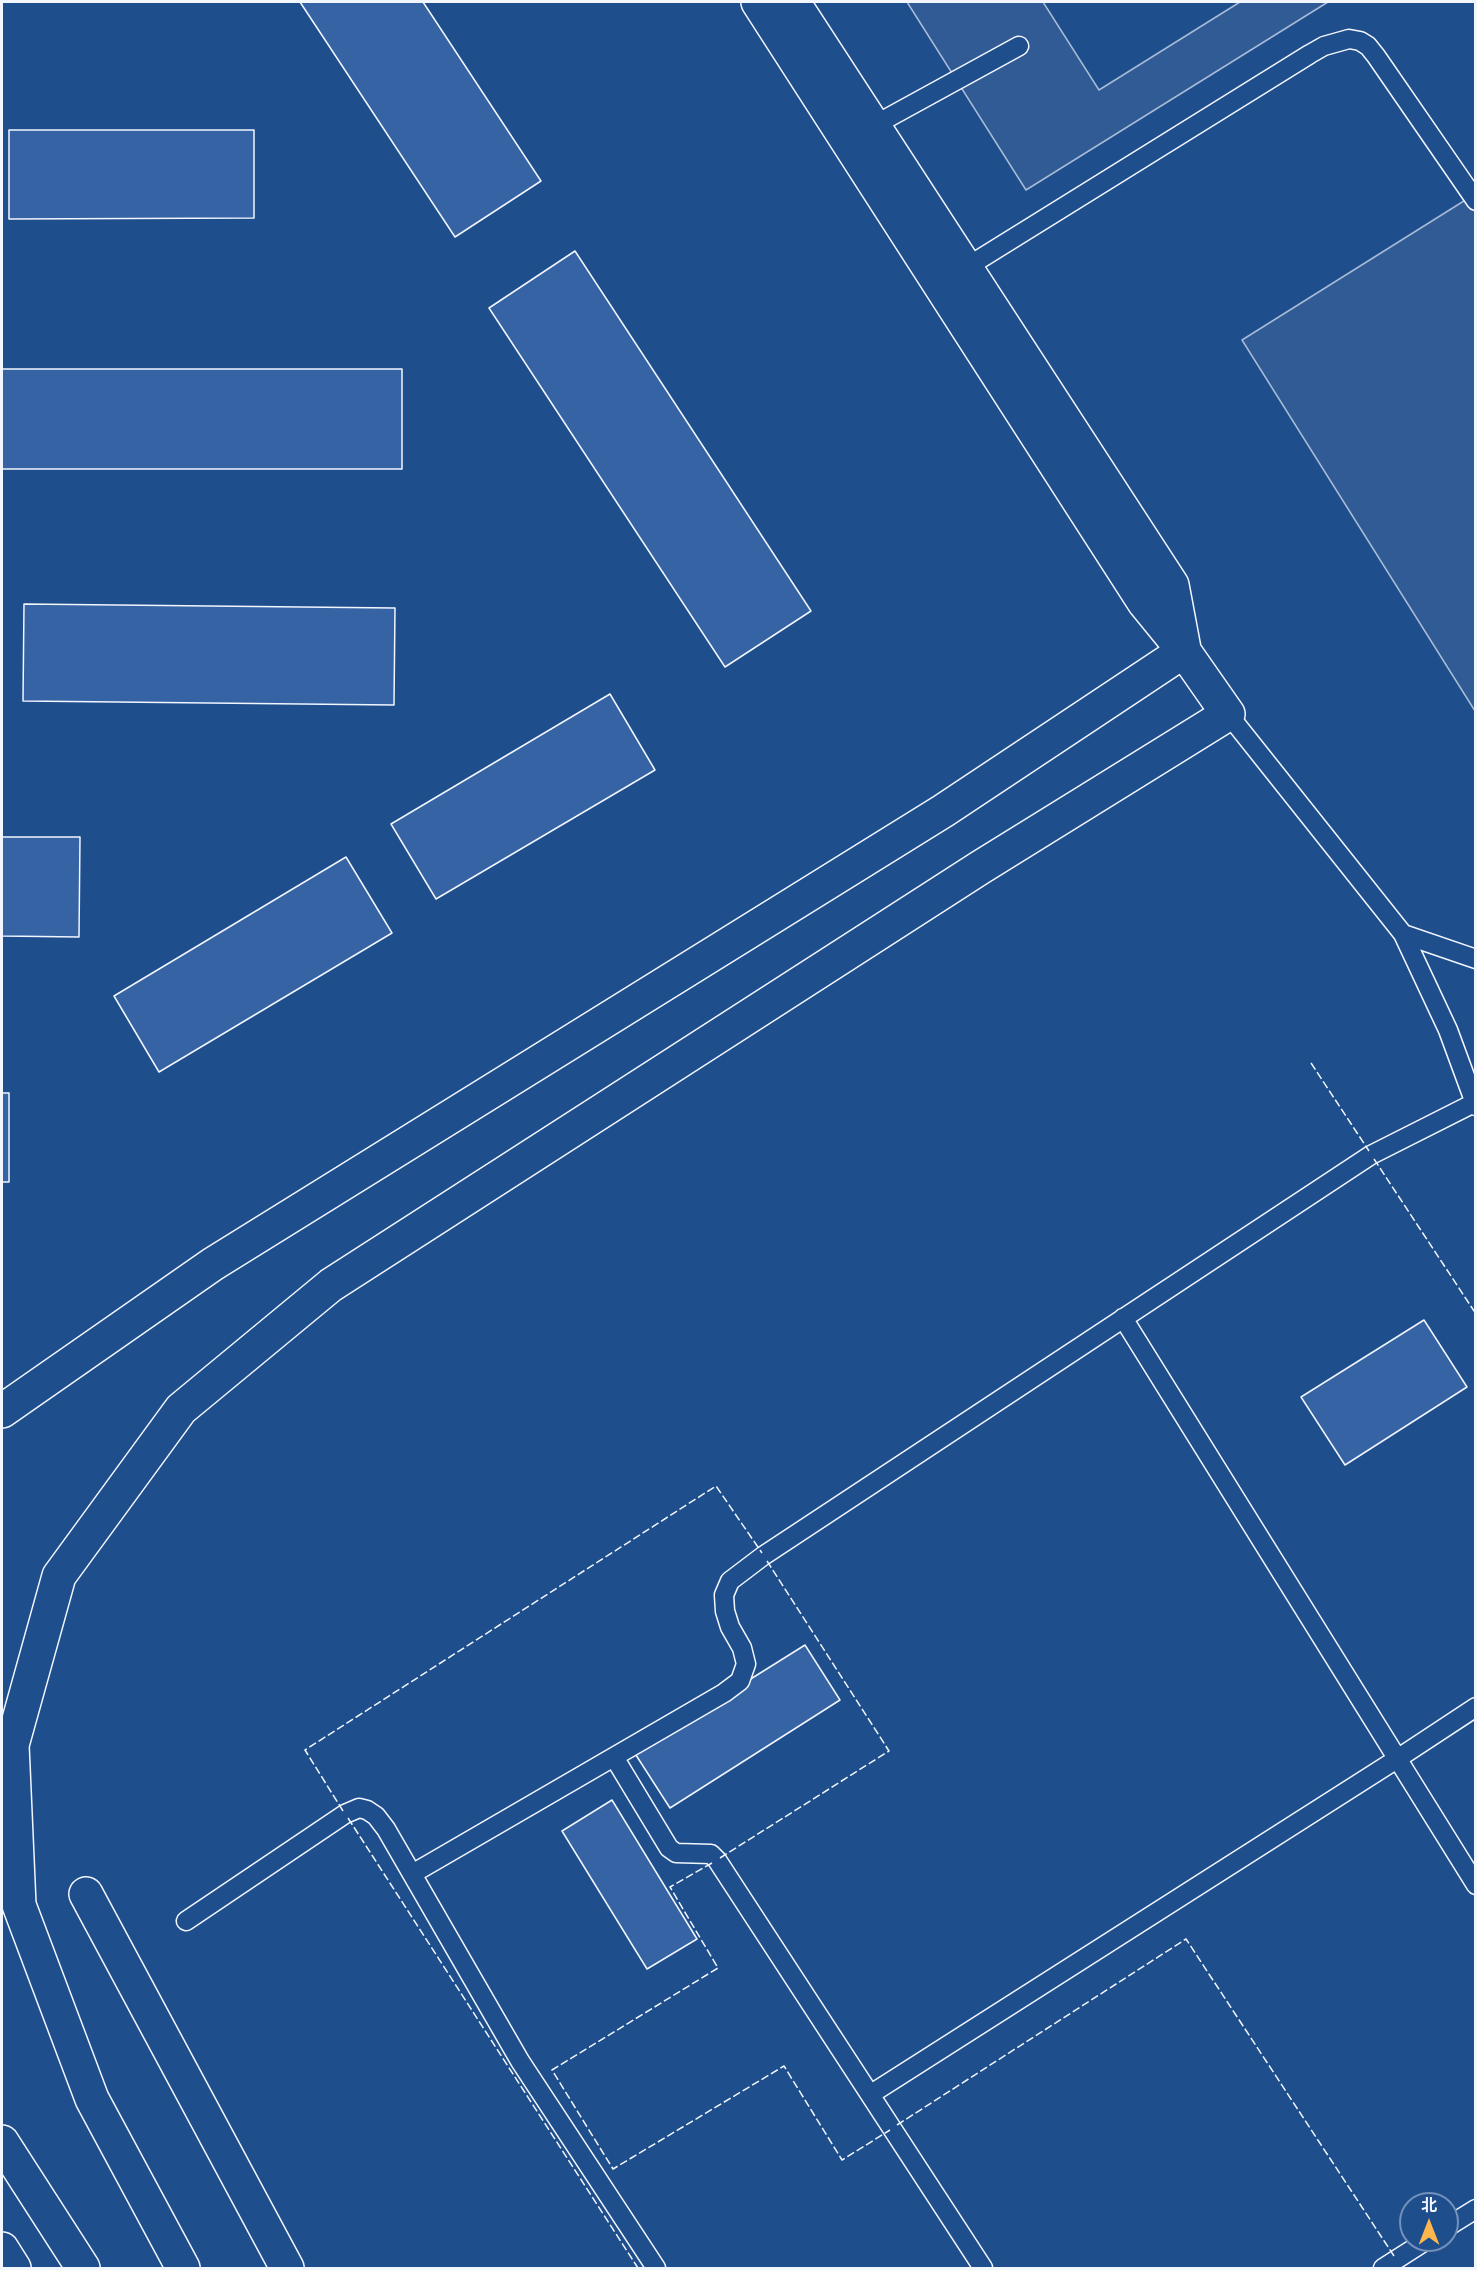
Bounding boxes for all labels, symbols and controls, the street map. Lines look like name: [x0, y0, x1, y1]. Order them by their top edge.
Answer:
north arrow: [1399, 2192, 1459, 2252]
text: 北: [1421, 2196, 1437, 2216]

